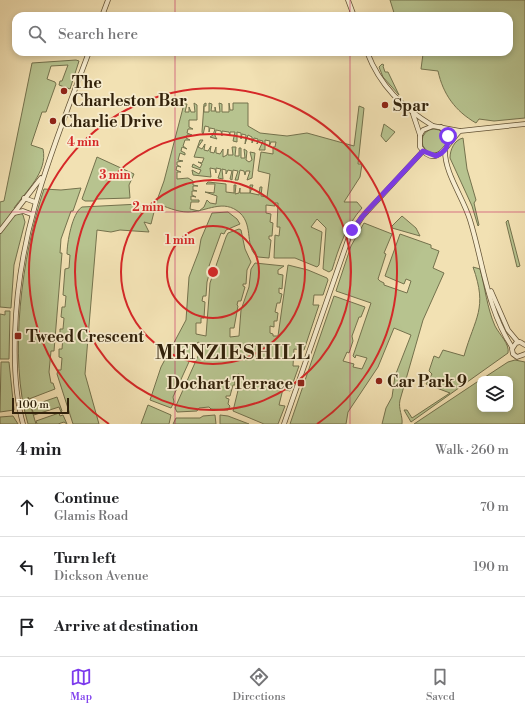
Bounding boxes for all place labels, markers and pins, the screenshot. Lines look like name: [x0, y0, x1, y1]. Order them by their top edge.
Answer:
place label: The Charleston Bar: [72, 73, 187, 111]
marker: The Charleston Bar: [59, 86, 69, 96]
place label: Spar: [393, 96, 429, 116]
marker: Spar: [380, 100, 390, 110]
place label: Charlie Drive: [61, 112, 163, 132]
marker: Charlie Drive: [48, 116, 58, 126]
centre of rings: [206, 265, 220, 279]
place label: Tweed Crescent: [26, 327, 144, 347]
marker: Tweed Crescent: [13, 331, 23, 341]
place label: Car Park 9: [387, 372, 467, 392]
place label: Dochart Terrace: [167, 374, 293, 394]
marker: Car Park 9: [374, 376, 384, 386]
marker: Dochart Terrace: [296, 378, 306, 388]

